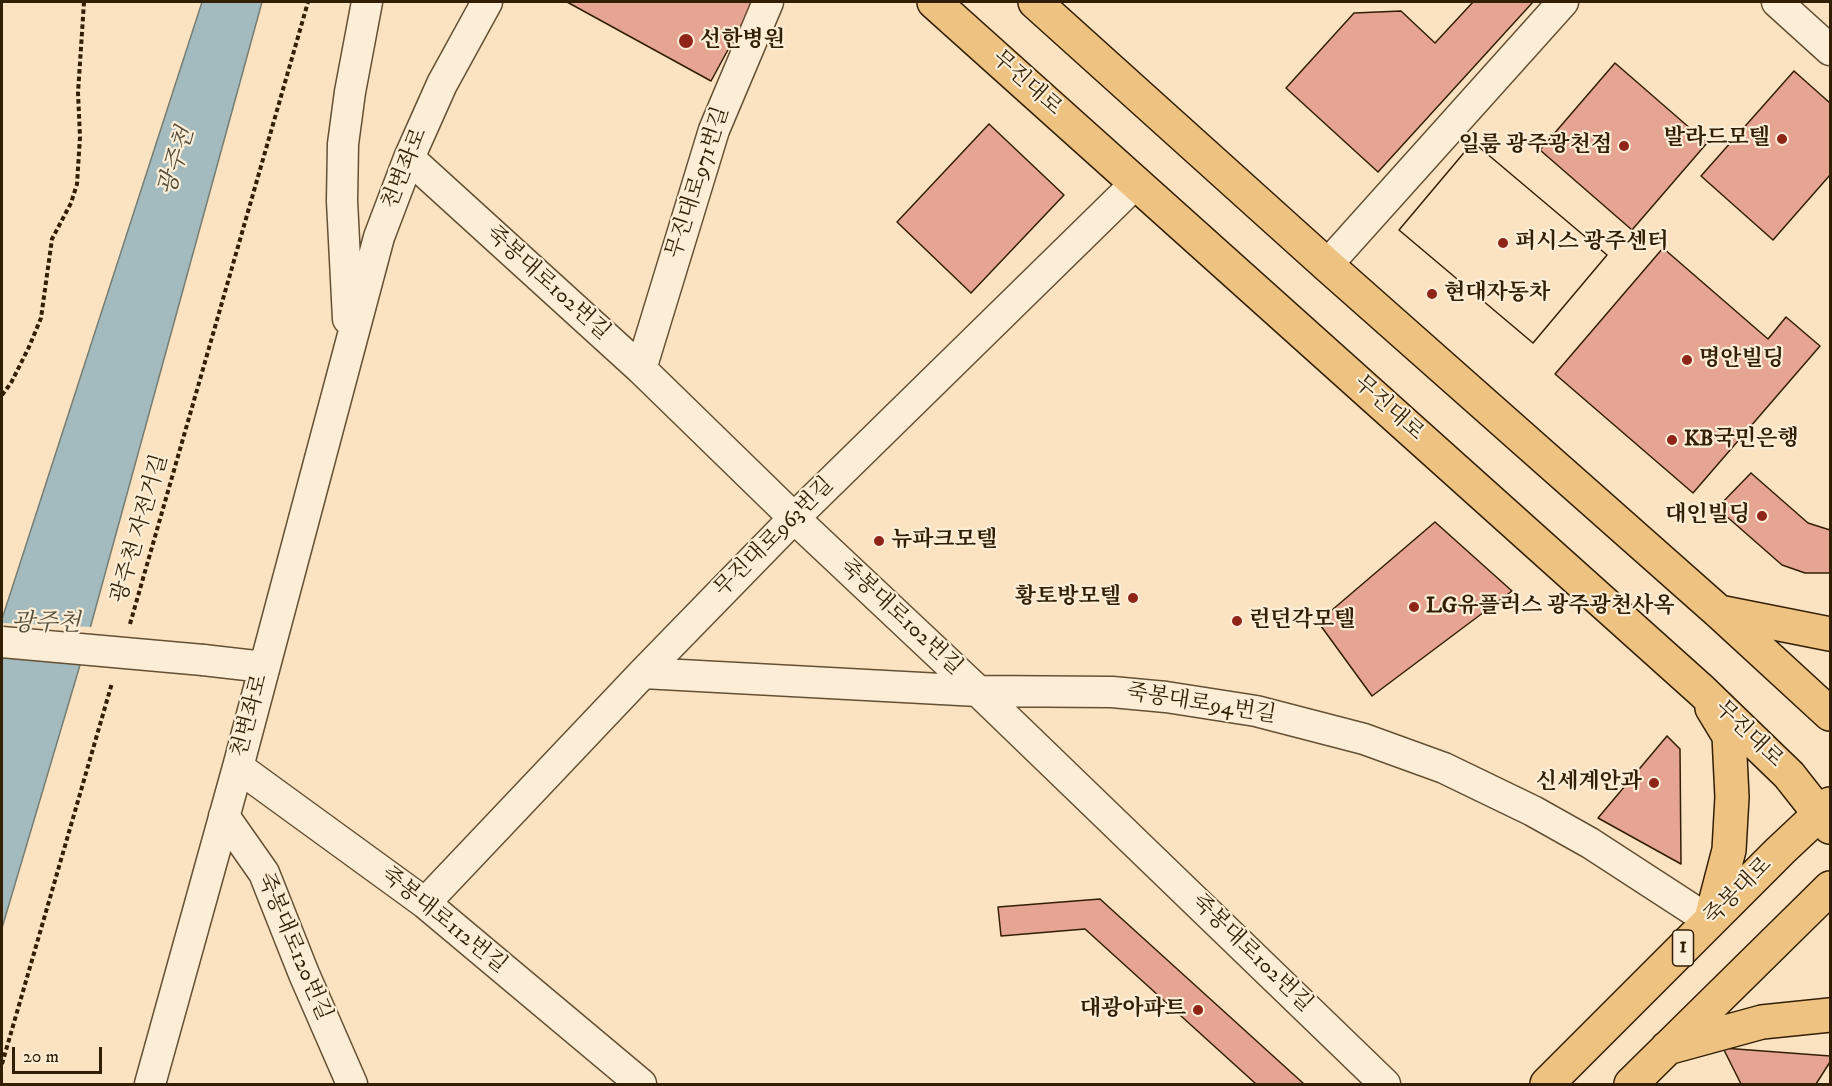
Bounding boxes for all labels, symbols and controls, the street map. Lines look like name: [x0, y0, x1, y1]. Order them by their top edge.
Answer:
place label: 선한병원: [700, 28, 785, 54]
marker: 선한병원: [677, 32, 695, 50]
street label: 무진대로: [986, 46, 1066, 122]
street label: 무진대로971번길: [662, 104, 736, 262]
water label: 광주천: [154, 125, 202, 199]
street label: 천변좌로: [378, 125, 434, 213]
place label: 발라드모텔: [1664, 126, 1770, 152]
marker: 발라드모텔: [1775, 132, 1789, 146]
place label: 일룸 광주광천점: [1459, 133, 1612, 159]
marker: 일룸 광주광천점: [1617, 139, 1631, 153]
street label: 죽봉대로102번길: [479, 221, 615, 347]
place label: 퍼시스 광주센터: [1515, 230, 1668, 256]
marker: 퍼시스 광주센터: [1496, 236, 1510, 250]
place label: 현대자동차: [1444, 281, 1550, 307]
marker: 현대자동차: [1425, 287, 1439, 301]
place label: 명안빌딩: [1699, 347, 1784, 373]
marker: 명안빌딩: [1680, 353, 1694, 367]
street label: 무진대로: [1348, 371, 1428, 447]
place label: KB국민은행: [1684, 427, 1798, 453]
marker: KB국민은행: [1665, 433, 1679, 447]
street label: 광주천 자전거길: [107, 452, 175, 606]
street label: 무진대로963번길: [710, 473, 840, 603]
place label: 대인빌딩: [1665, 503, 1750, 529]
marker: 대인빌딩: [1755, 509, 1769, 523]
place label: 뉴파크모텔: [891, 528, 997, 554]
marker: 뉴파크모텔: [872, 534, 886, 548]
street label: 죽봉대로102번길: [833, 554, 967, 682]
place label: 황토방모텔: [1015, 585, 1121, 611]
marker: 황토방모텔: [1126, 591, 1140, 605]
place label: LG유플러스 광주광천사옥: [1426, 594, 1674, 620]
marker: LG유플러스 광주광천사옥: [1407, 600, 1421, 614]
place label: 런던각모텔: [1249, 608, 1355, 634]
water label: 광주천: [11, 611, 81, 639]
marker: 런던각모텔: [1230, 614, 1244, 628]
street label: 천변좌로: [227, 672, 275, 760]
street label: 죽봉대로94번길: [1124, 680, 1278, 730]
street label: 무진대로: [1708, 696, 1788, 774]
place label: 신세계안과: [1536, 770, 1642, 796]
marker: 신세계안과: [1647, 776, 1661, 790]
street label: 죽봉대로: [1700, 853, 1778, 931]
street label: 죽봉대로112번길: [375, 862, 511, 980]
street label: 죽봉대로120번길: [250, 869, 336, 1025]
street label: 죽봉대로102번길: [1185, 890, 1317, 1018]
road number: 1: [1672, 930, 1694, 966]
place label: 대광아파트: [1080, 997, 1186, 1023]
marker: 대광아파트: [1191, 1003, 1205, 1017]
scale bar: [15, 1035, 105, 1073]
text: 20 m: [23, 1046, 59, 1068]

